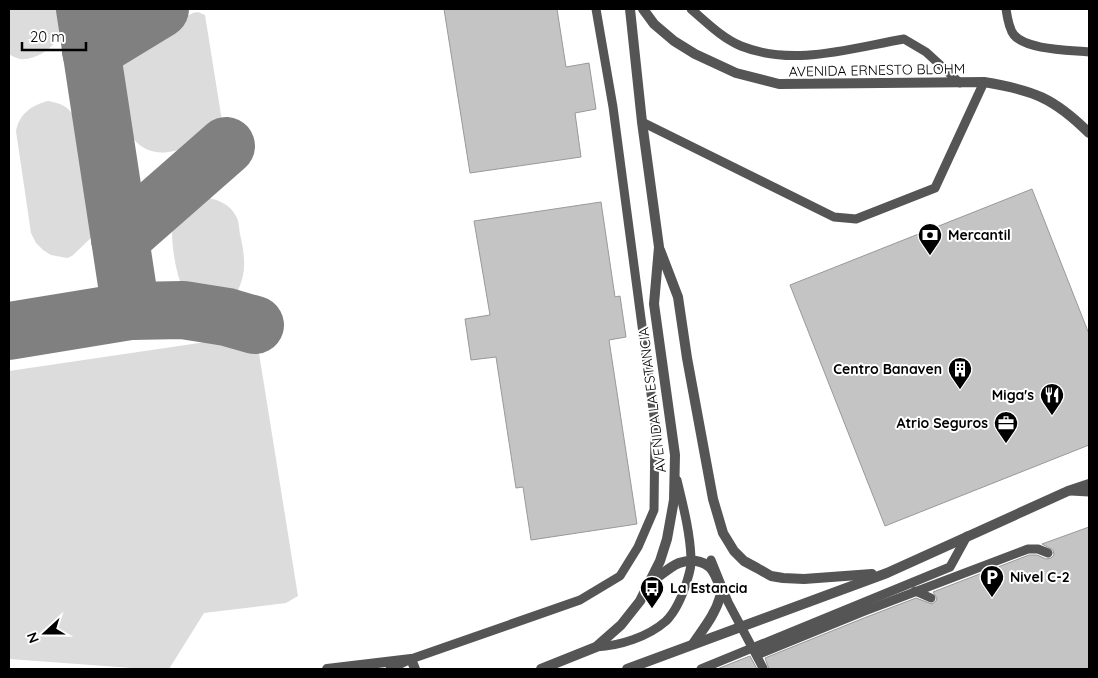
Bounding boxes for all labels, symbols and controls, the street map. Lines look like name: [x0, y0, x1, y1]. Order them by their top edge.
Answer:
scale bar: [22, 20, 86, 52]
text: 20 m: [30, 27, 65, 46]
street label: AVENIDA ERNESTO BLOHM: [789, 59, 965, 81]
bank icon: Mercantil: [917, 222, 943, 256]
place label: Mercantil: [948, 226, 1011, 244]
street label: AVENIDA LA ESTANCIA: [634, 326, 670, 474]
building icon: Centro Banaven: [947, 356, 973, 390]
place label: Centro Banaven: [833, 360, 942, 378]
restaurant icon: Miga's: [1039, 382, 1065, 416]
place label: Miga's: [992, 386, 1034, 404]
office icon: Atrio Seguros: [993, 410, 1019, 444]
place label: Atrio Seguros: [897, 414, 988, 432]
parking icon: Nivel C-2: [979, 564, 1005, 598]
place label: Nivel C-2: [1010, 568, 1070, 586]
bus stop icon: La Estancia: [639, 575, 665, 609]
place label: La Estancia: [670, 579, 748, 597]
north arrow: [20, 608, 70, 658]
text: N: [23, 630, 43, 646]

